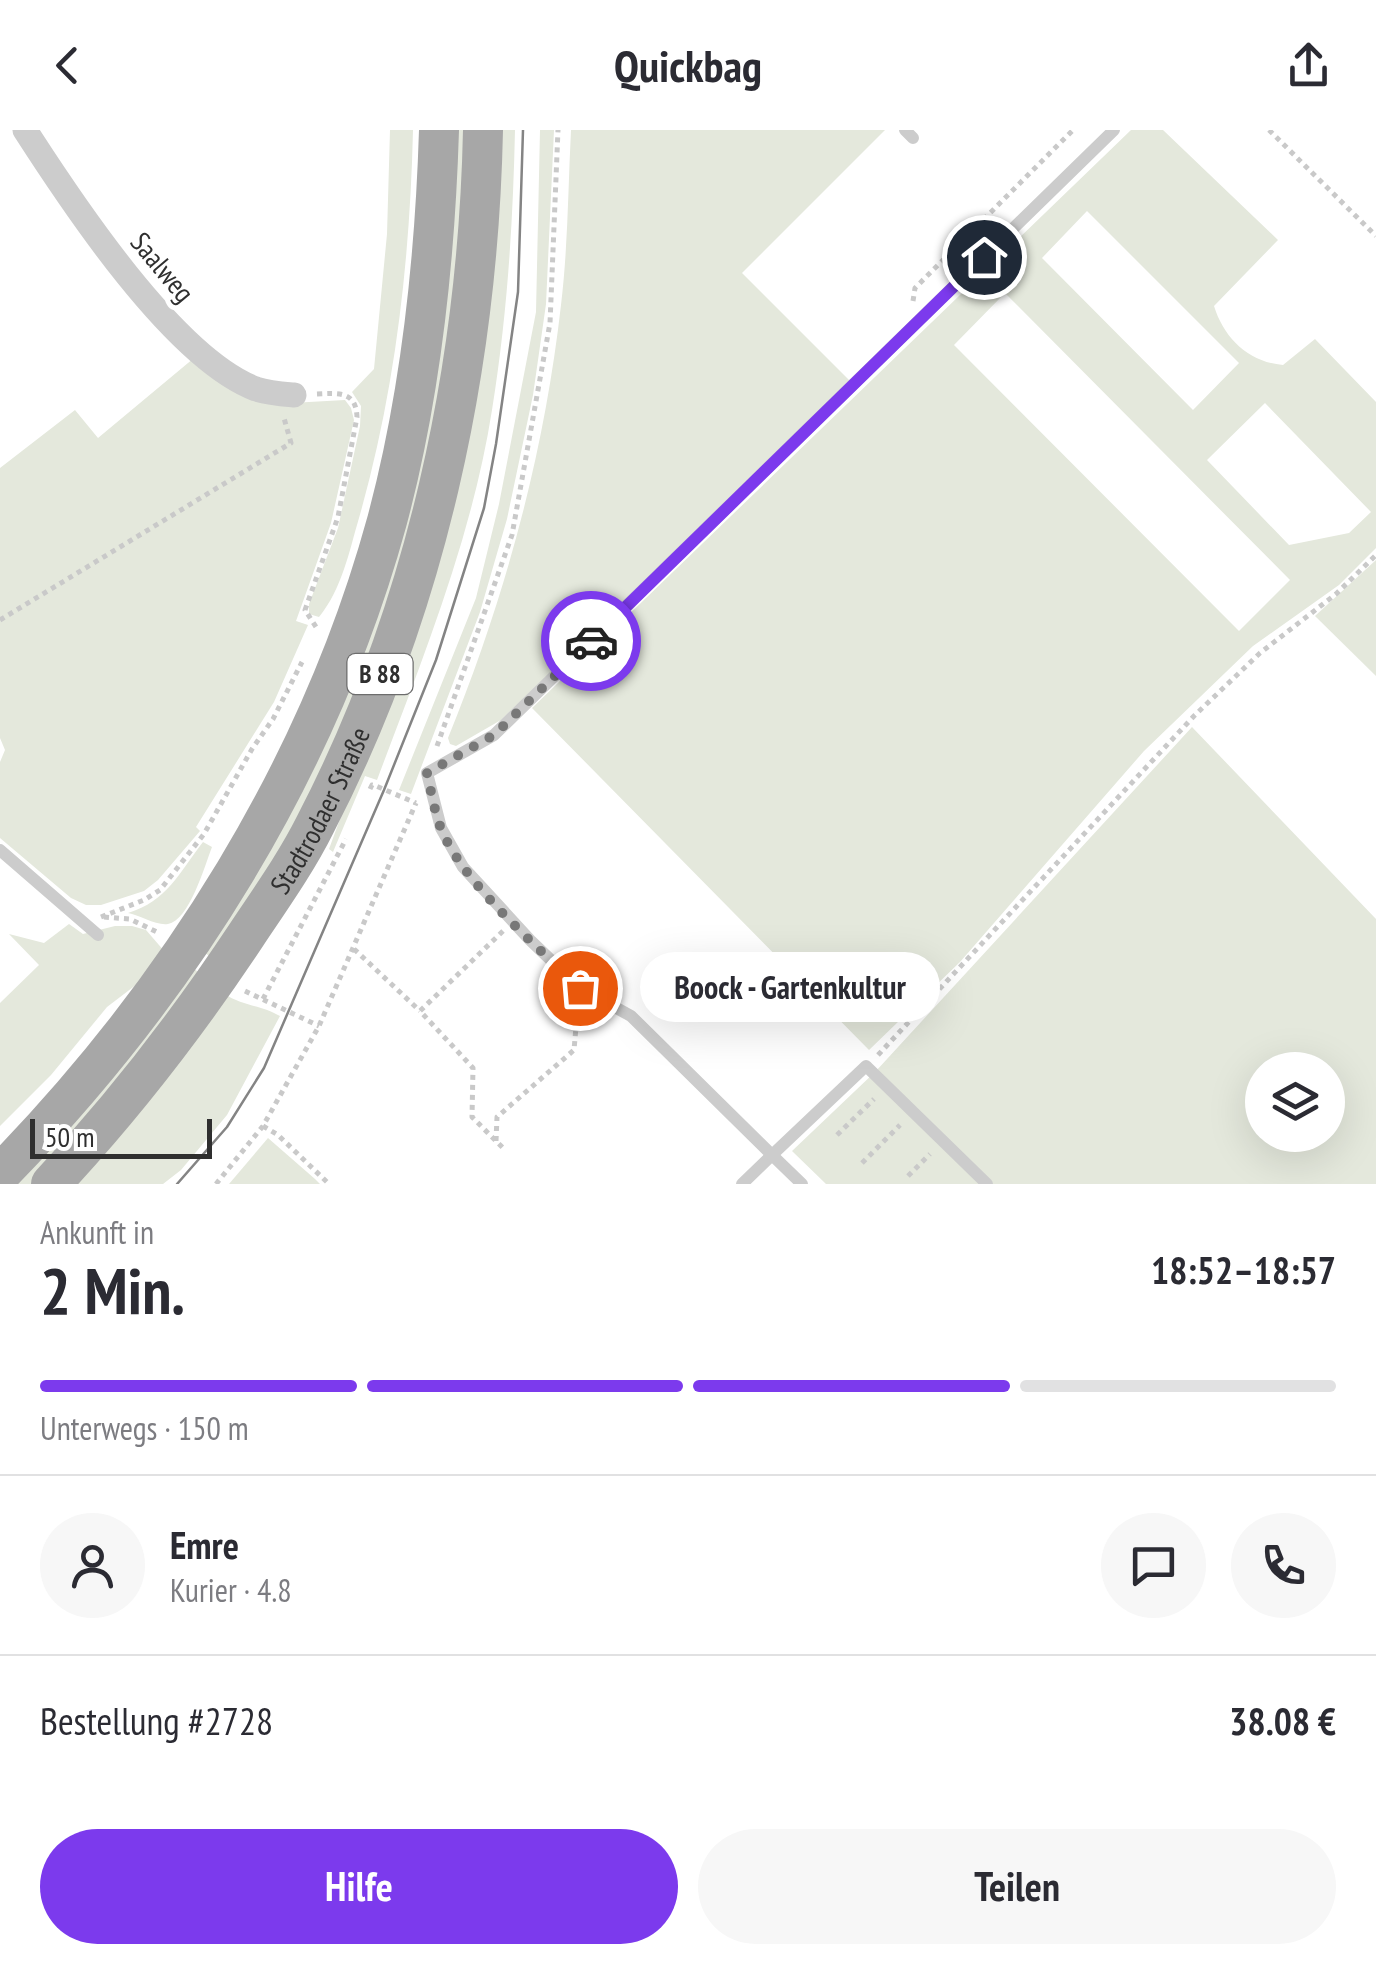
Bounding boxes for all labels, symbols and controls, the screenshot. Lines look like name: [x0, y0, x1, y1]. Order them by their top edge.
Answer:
text: Quickbag: [614, 36, 762, 94]
icon: back: [40, 38, 95, 93]
icon: share: [1281, 38, 1336, 93]
pin: [942, 215, 1027, 300]
street label: Saalweg: [123, 224, 203, 310]
icon: home: [957, 230, 1012, 285]
courier: [541, 591, 641, 691]
icon: car: [564, 614, 619, 669]
road number: B 88: [348, 654, 412, 694]
street label: Stadtrodaer Straße: [261, 721, 377, 900]
pin: [538, 946, 623, 1031]
callout: Boock - Gartenkultur: [640, 953, 940, 1023]
icon: bag: [553, 961, 608, 1016]
text: Boock - Gartenkultur: [674, 966, 906, 1008]
map controls: [1245, 1052, 1345, 1152]
button: layers: [1245, 1052, 1345, 1152]
scale bar: [30, 1114, 212, 1158]
text: 50 m: [45, 1118, 94, 1155]
text: Ankunft in: [40, 1211, 154, 1253]
text: 18:52–18:57: [1151, 1245, 1336, 1294]
text: 2 Min.: [40, 1248, 185, 1332]
text: Unterwegs · 150 m: [40, 1407, 249, 1449]
button: person: [40, 1513, 145, 1618]
button: chat: [1101, 1513, 1206, 1618]
button: phone: [1231, 1513, 1336, 1618]
text: Emre: [170, 1520, 239, 1569]
text: Kurier · 4.8: [170, 1569, 292, 1611]
text: Bestellung #2728: [40, 1696, 273, 1745]
text: 38.08 €: [1229, 1696, 1336, 1745]
button: Hilfe: [40, 1829, 678, 1944]
button: Teilen: [698, 1829, 1336, 1944]

